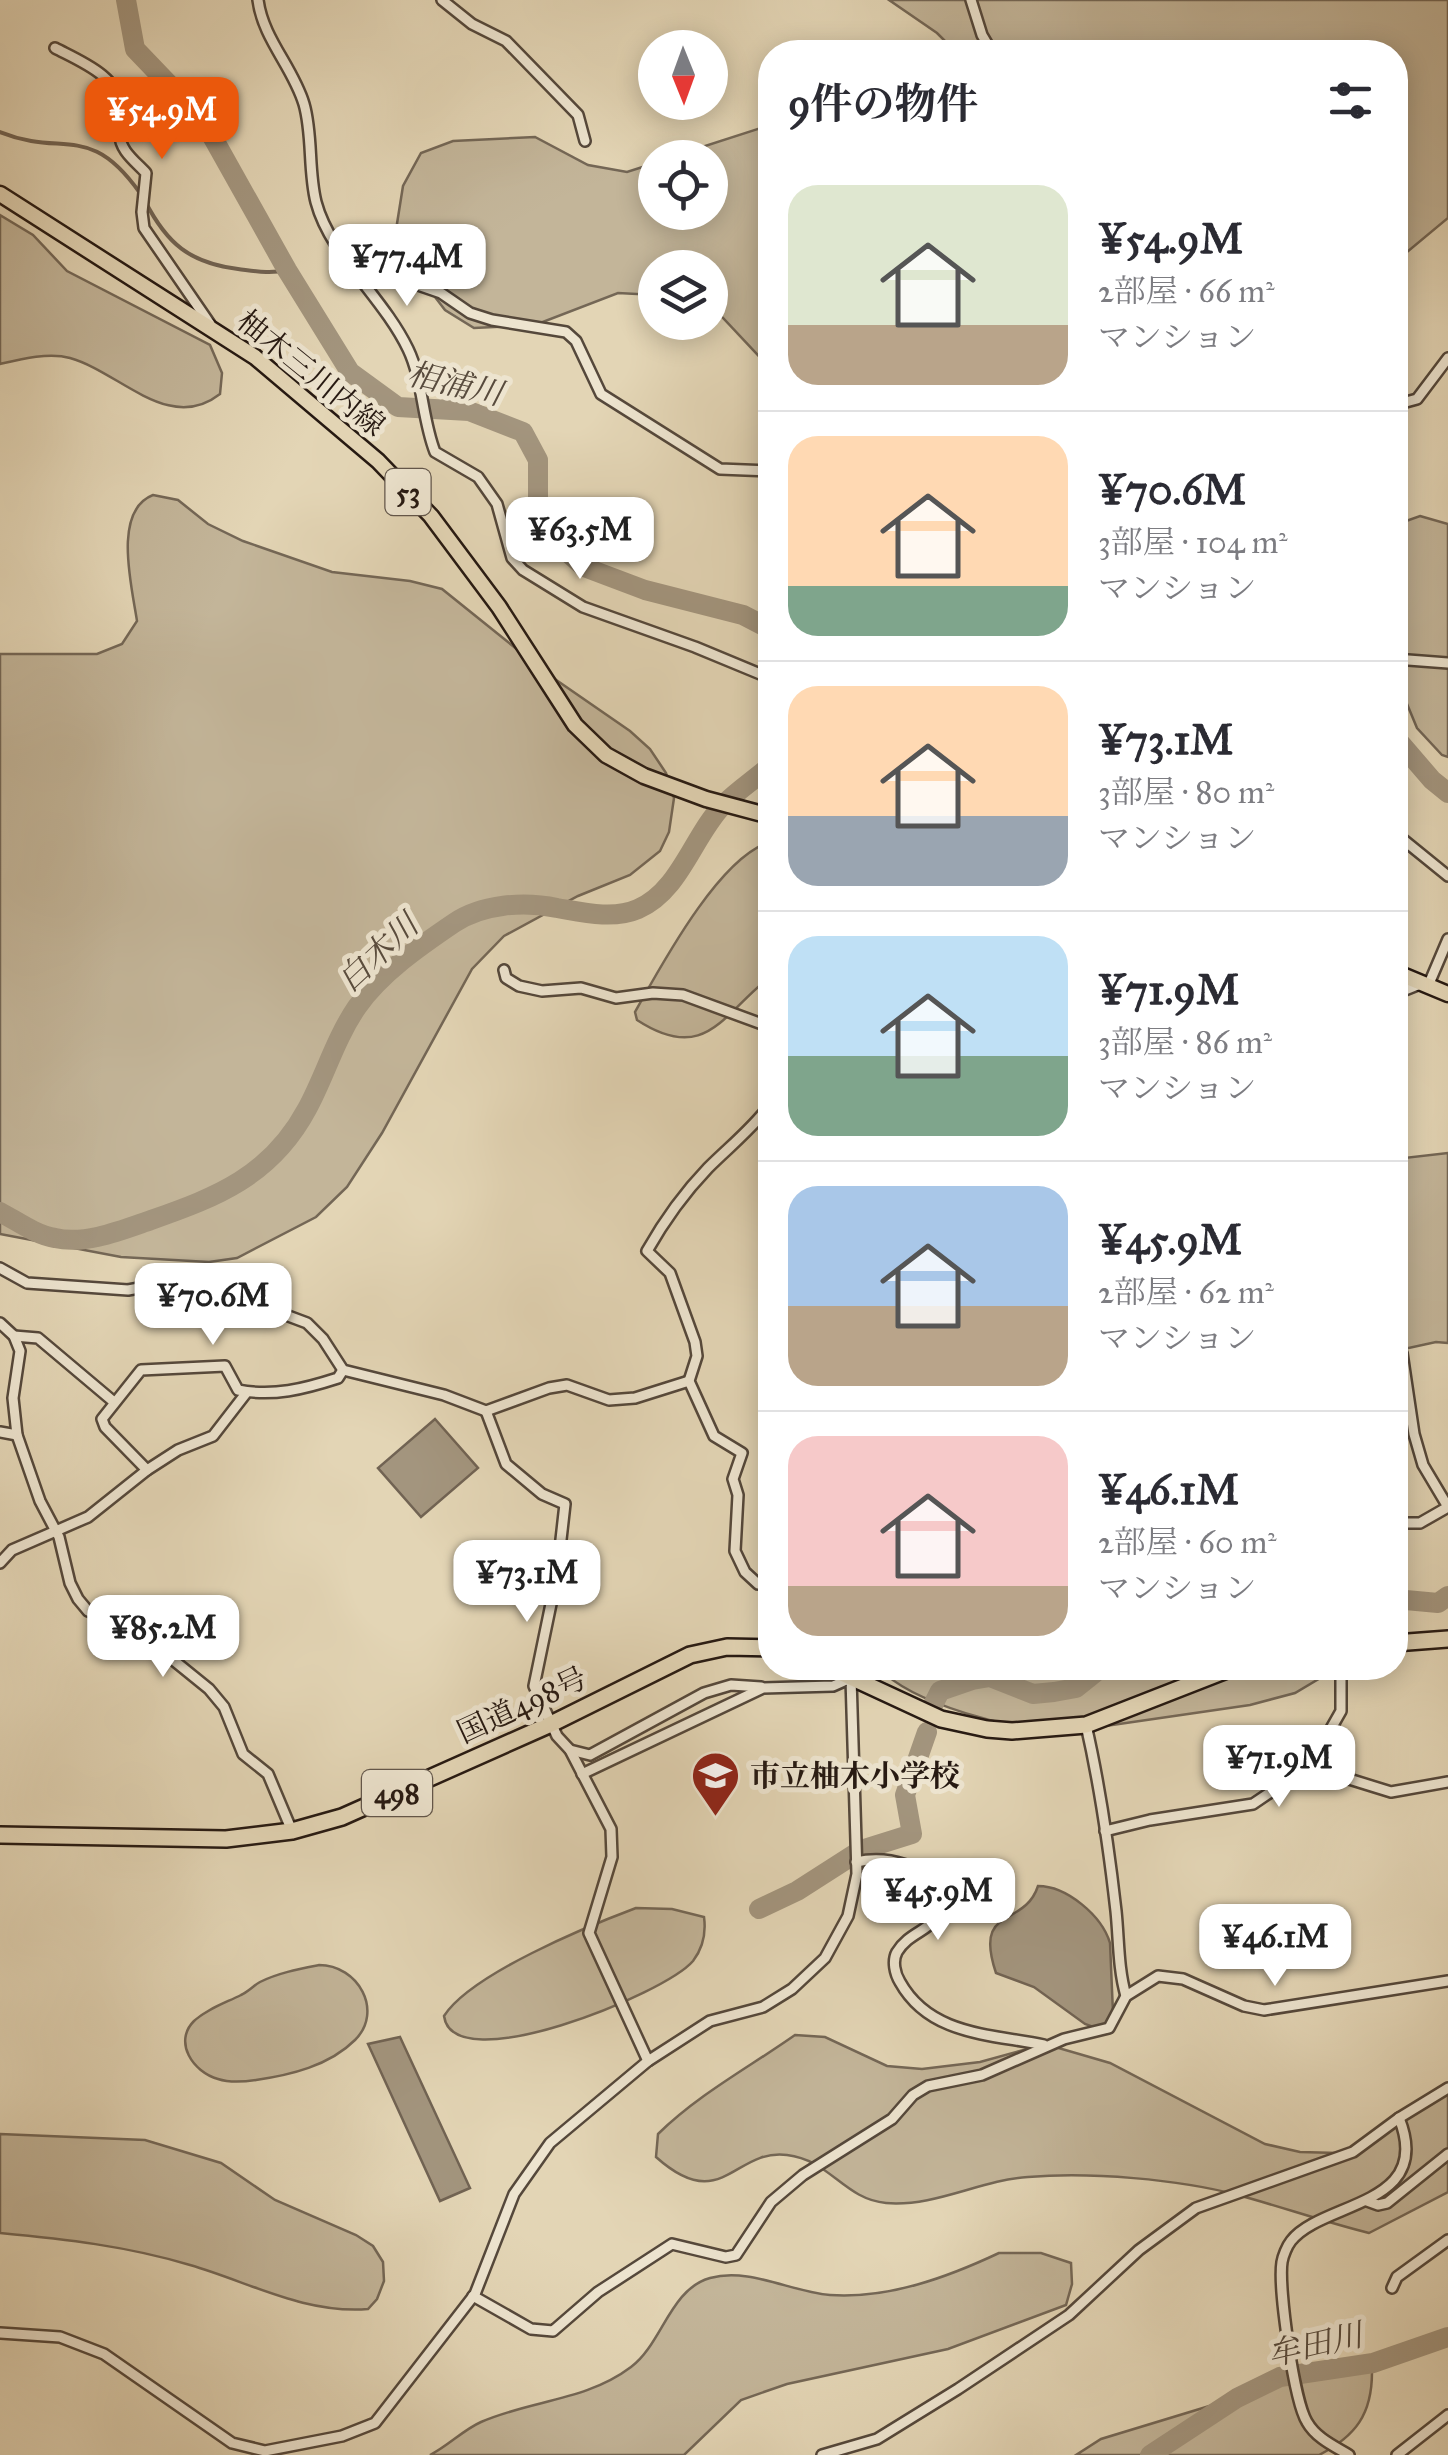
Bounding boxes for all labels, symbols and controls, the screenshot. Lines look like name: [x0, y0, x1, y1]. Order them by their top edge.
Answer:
north arrow: [638, 30, 728, 120]
map controls: [638, 30, 728, 340]
icon: filters: [1323, 73, 1378, 128]
pin: ¥54.9M: [81, 77, 243, 162]
text: 9件の物件: [788, 78, 979, 130]
text: ¥54.9M: [107, 90, 217, 129]
button: locate: [638, 140, 728, 230]
text: ¥54.9M: [1098, 213, 1243, 265]
pin: ¥77.4M: [326, 224, 488, 309]
icon: home: [868, 225, 988, 345]
text: ¥77.4M: [351, 237, 463, 276]
button: layers: [638, 250, 728, 340]
text: 2部屋 · 66 m²: [1098, 272, 1274, 311]
street label: 柚木三川内線: [230, 302, 392, 444]
text: マンション: [1098, 318, 1257, 357]
water label: 相浦川: [404, 354, 509, 414]
text: ¥70.6M: [1098, 464, 1246, 516]
road number: 53: [386, 469, 430, 515]
icon: home: [868, 476, 988, 596]
pin: ¥63.5M: [499, 497, 661, 582]
text: ¥63.5M: [528, 510, 632, 549]
text: 3部屋 · 104 m²: [1098, 523, 1288, 562]
text: マンション: [1098, 569, 1257, 608]
text: ¥73.1M: [1098, 714, 1233, 766]
icon: home: [868, 726, 988, 846]
text: 3部屋 · 80 m²: [1098, 773, 1274, 812]
text: マンション: [1098, 819, 1257, 858]
water label: 白木川: [330, 904, 429, 1000]
text: ¥71.9M: [1098, 964, 1239, 1016]
icon: home: [868, 976, 988, 1096]
text: 3部屋 · 86 m²: [1098, 1023, 1272, 1062]
text: マンション: [1098, 1069, 1257, 1108]
text: ¥45.9M: [1098, 1214, 1242, 1266]
icon: home: [868, 1226, 988, 1346]
pin: ¥70.6M: [132, 1263, 294, 1348]
text: 2部屋 · 62 m²: [1098, 1273, 1274, 1312]
text: ¥70.6M: [157, 1276, 269, 1315]
text: マンション: [1098, 1319, 1257, 1358]
text: ¥46.1M: [1098, 1464, 1239, 1516]
icon: home: [868, 1476, 988, 1596]
text: 2部屋 · 60 m²: [1098, 1523, 1277, 1562]
pin: ¥73.1M: [446, 1540, 608, 1625]
text: ¥73.1M: [475, 1553, 579, 1592]
text: マンション: [1098, 1569, 1257, 1608]
pin: ¥85.2M: [82, 1595, 244, 1680]
text: ¥85.2M: [109, 1608, 217, 1647]
street label: 国道498号: [452, 1659, 593, 1752]
pin: ¥71.9M: [1198, 1725, 1360, 1810]
text: ¥71.9M: [1225, 1738, 1333, 1777]
school or university icon: 市立柚木小学校: [689, 1750, 741, 1818]
place label: 市立柚木小学校: [750, 1758, 960, 1794]
road number: 498: [362, 1770, 432, 1816]
pin: ¥45.9M: [857, 1858, 1019, 1943]
text: ¥45.9M: [883, 1871, 993, 1910]
pin: ¥46.1M: [1194, 1904, 1356, 1989]
text: ¥46.1M: [1221, 1917, 1329, 1956]
water label: 牟田川: [1264, 2315, 1369, 2375]

